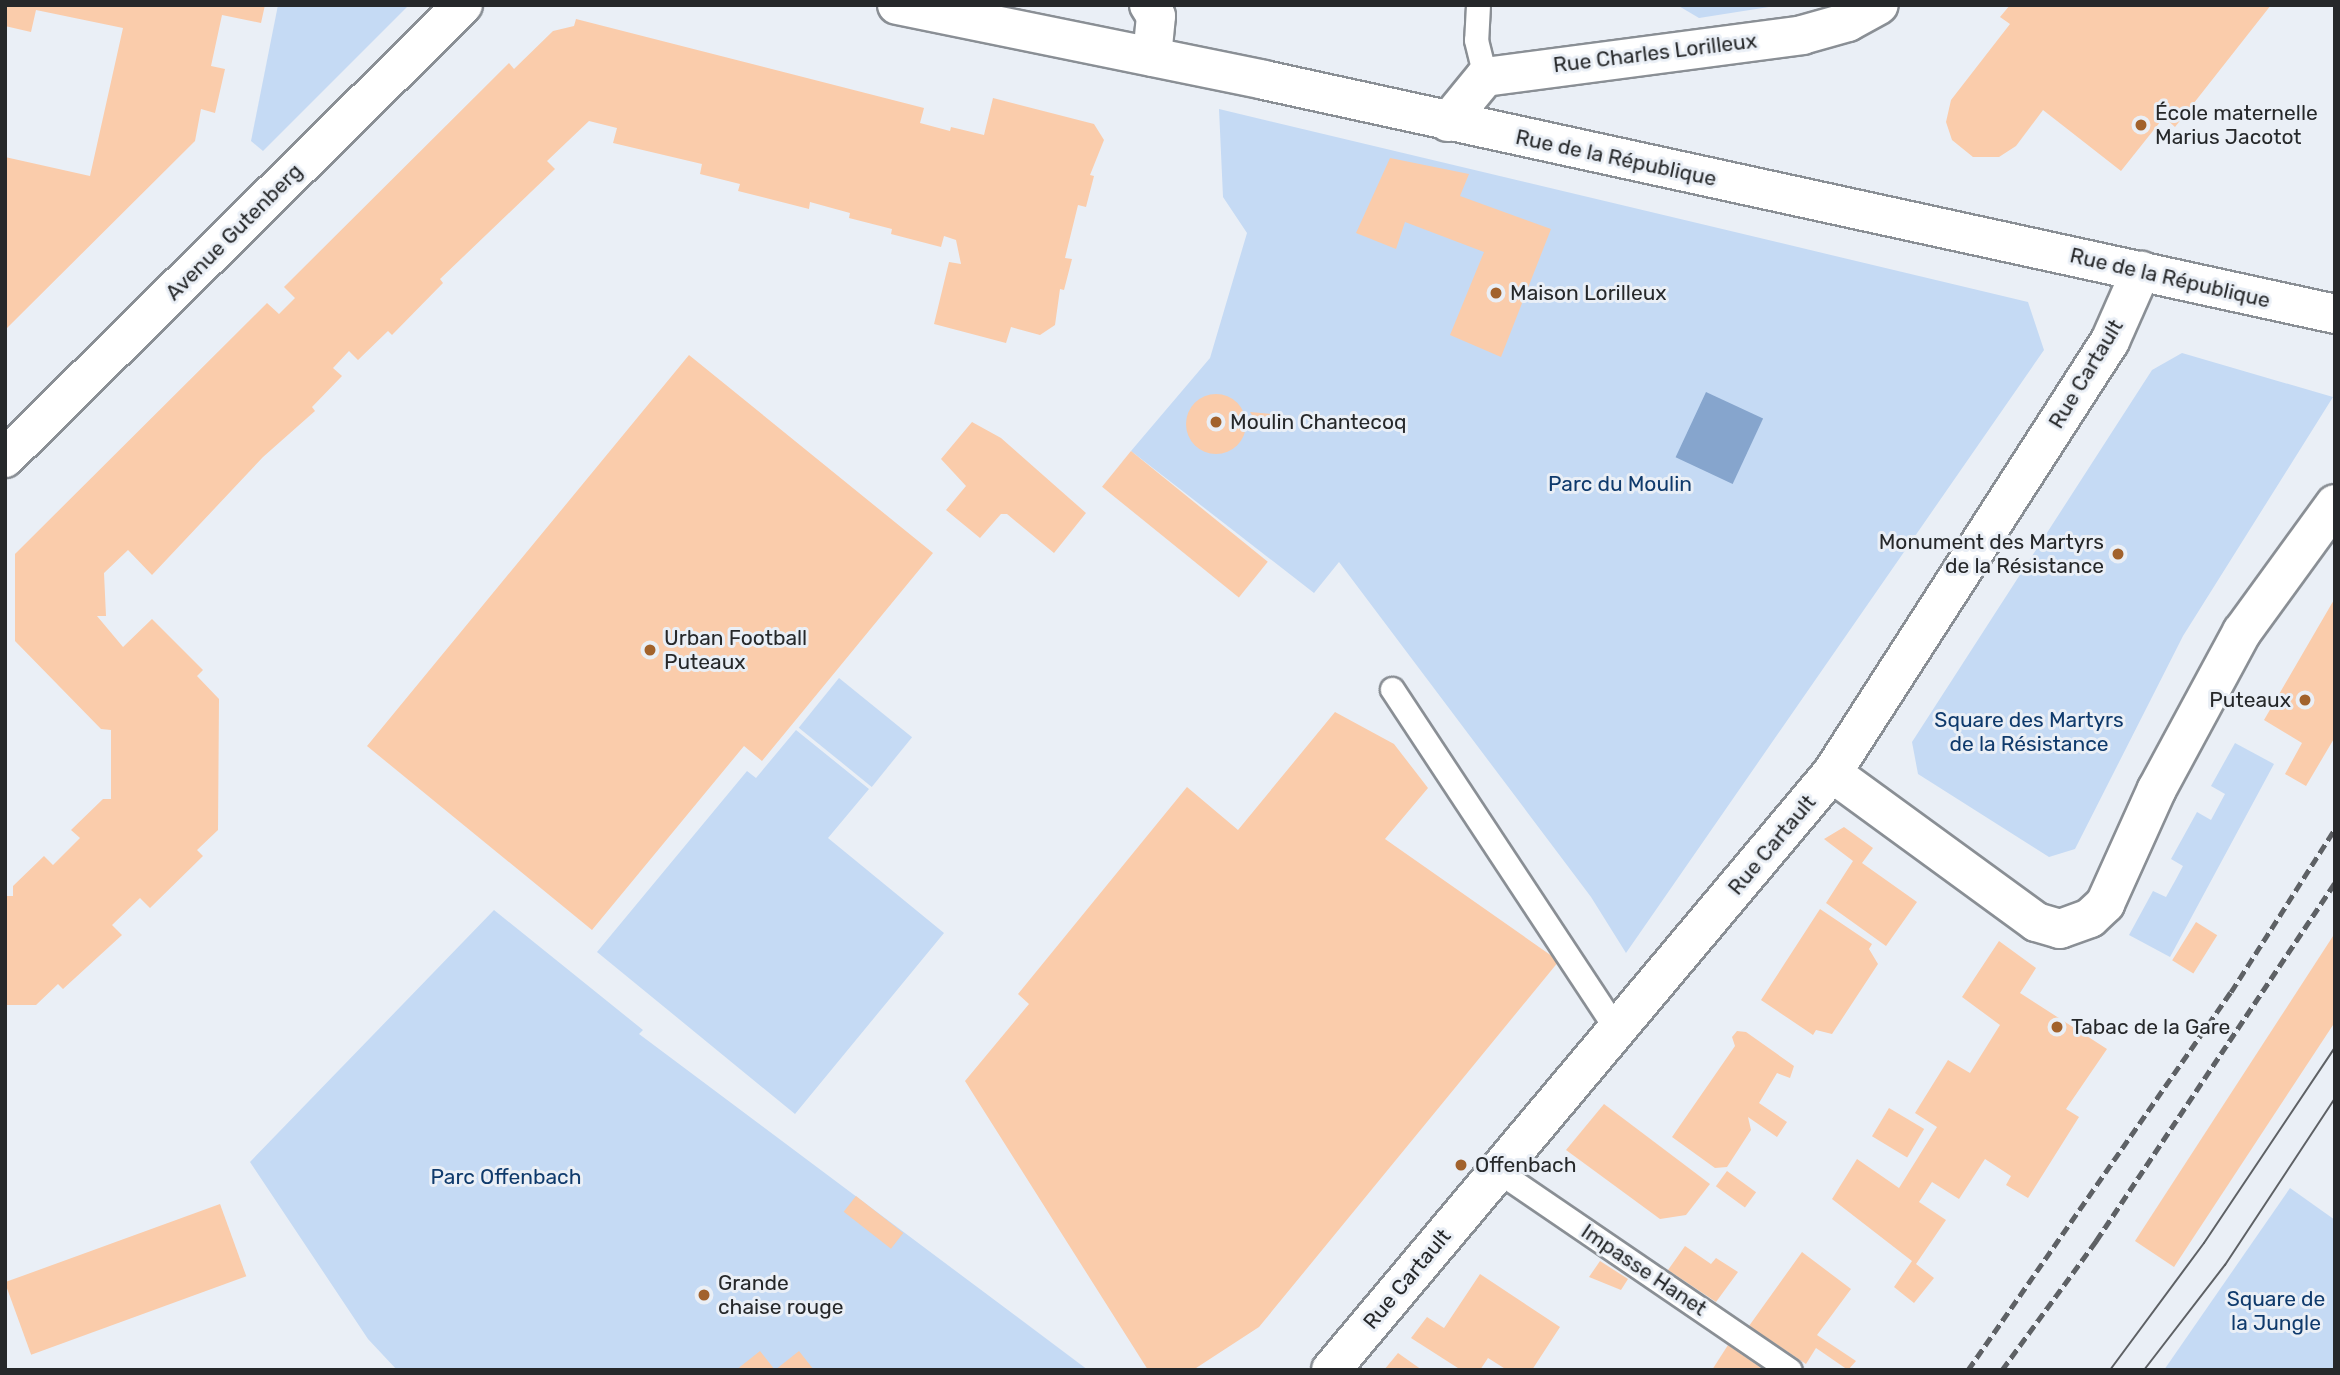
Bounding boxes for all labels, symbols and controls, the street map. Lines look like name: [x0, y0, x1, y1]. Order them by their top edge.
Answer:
street label: Rue Charles Lorilleux: [1552, 28, 1758, 78]
place label: École maternelle Marius Jacotot: [2155, 100, 2318, 150]
marker: École maternelle Marius Jacotot: [2133, 117, 2149, 133]
street label: Rue de la République: [1513, 124, 1719, 192]
street label: Avenue Gutenberg: [160, 158, 308, 306]
street label: Rue de la République: [2067, 243, 2273, 313]
place label: Maison Lorilleux: [1510, 280, 1667, 306]
marker: Maison Lorilleux: [1488, 285, 1504, 301]
street label: Rue Cartault: [2044, 315, 2128, 433]
place label: Moulin Chantecoq: [1230, 409, 1406, 435]
marker: Moulin Chantecoq: [1208, 414, 1224, 430]
park label: Parc du Moulin: [1548, 471, 1692, 497]
place label: Monument des Martyrs de la Résistance: [1879, 529, 2104, 579]
marker: Monument des Martyrs de la Résistance: [2110, 546, 2126, 562]
place label: Urban Football Puteaux: [664, 625, 807, 675]
marker: Urban Football Puteaux: [642, 642, 658, 658]
place label: Puteaux: [2209, 687, 2291, 713]
marker: Puteaux: [2297, 692, 2313, 708]
park label: Square des Martyrs de la Résistance: [1934, 707, 2124, 757]
street label: Rue Cartault: [1723, 790, 1821, 900]
place label: Tabac de la Gare: [2071, 1014, 2230, 1040]
marker: Tabac de la Gare: [2049, 1019, 2065, 1035]
place label: Offenbach: [1475, 1152, 1576, 1178]
marker: Offenbach: [1453, 1157, 1469, 1173]
park label: Parc Offenbach: [431, 1164, 581, 1190]
street label: Impasse Hanet: [1576, 1219, 1712, 1321]
street label: Rue Cartault: [1358, 1224, 1456, 1334]
place label: Grande chaise rouge: [718, 1270, 843, 1320]
park label: Square de la Jungle: [2227, 1286, 2325, 1336]
marker: Grande chaise rouge: [696, 1287, 712, 1303]

